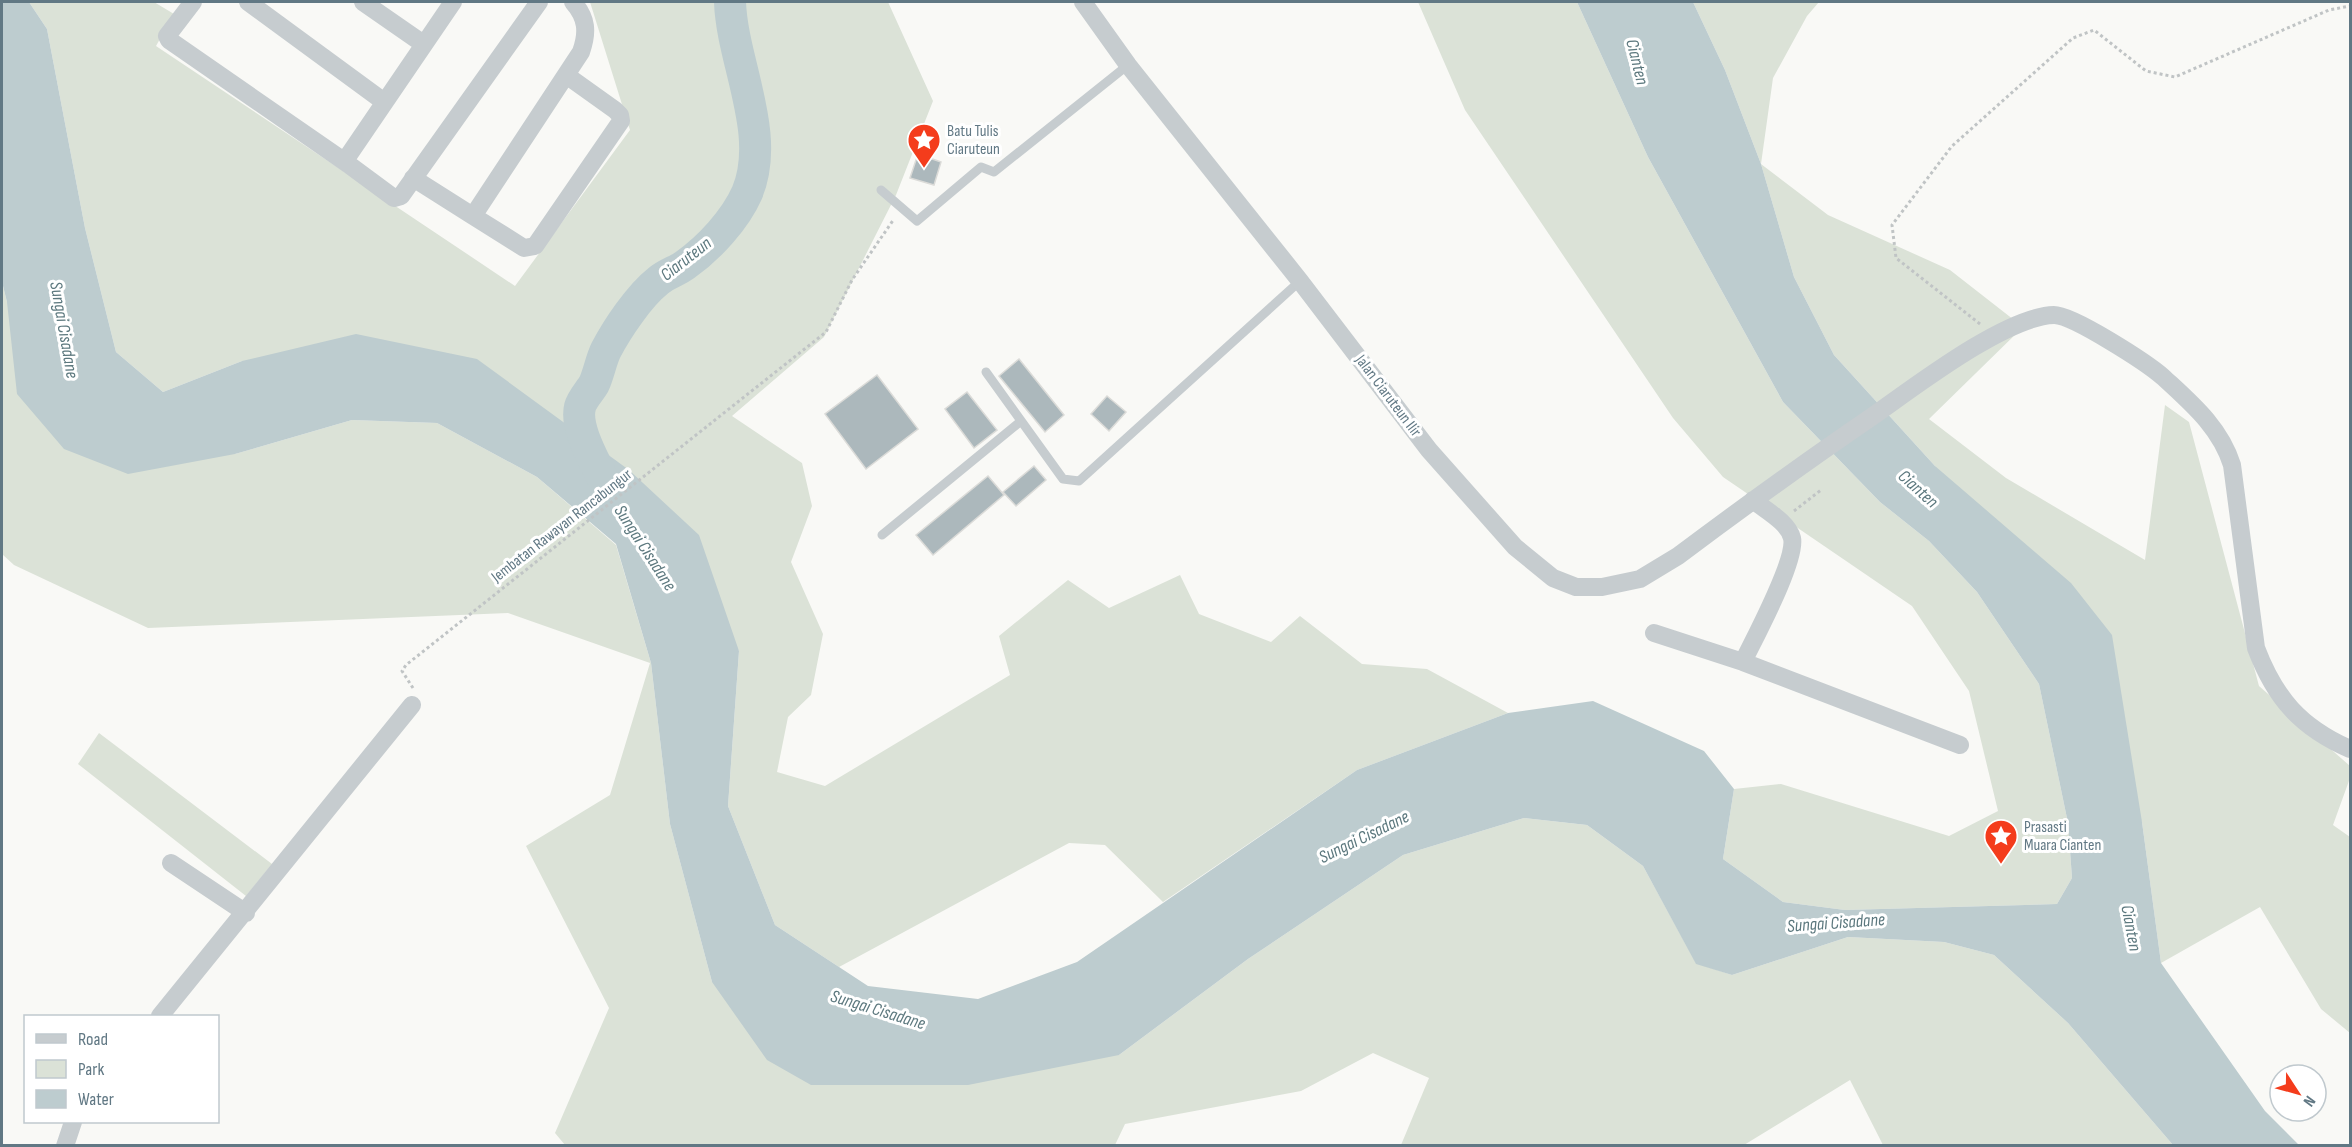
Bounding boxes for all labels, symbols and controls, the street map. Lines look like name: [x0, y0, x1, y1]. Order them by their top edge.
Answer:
water label: Cianten: [1621, 37, 1653, 88]
place icon: Batu Tulis Ciaruteun: [906, 122, 942, 169]
place label: Batu Tulis Ciaruteun: [947, 122, 1000, 159]
water label: Ciaruteun: [656, 232, 716, 285]
water label: Sungai Cisadane: [45, 280, 83, 380]
street label: Jalan Ciaruteun Ilir: [1350, 351, 1425, 441]
street label: Jembatan Rawayan Rancabungur: [487, 465, 636, 587]
water label: Cianten: [1894, 466, 1943, 513]
water label: Sungai Cisadane: [610, 501, 680, 595]
water label: Sungai Cisadane: [1315, 806, 1413, 868]
place icon: Prasasti Muara Cianten: [1983, 818, 2019, 865]
place label: Prasasti Muara Cianten: [2024, 818, 2101, 855]
water label: Cianten: [2116, 903, 2146, 953]
water label: Sungai Cisadane: [1786, 909, 1886, 937]
water label: Sungai Cisadane: [828, 986, 928, 1034]
legend: [24, 1015, 219, 1123]
text: Road: [78, 1029, 108, 1050]
text: Park: [78, 1059, 104, 1080]
north arrow: [2268, 1063, 2328, 1123]
text: Water: [78, 1089, 114, 1110]
text: N: [2299, 1092, 2319, 1110]

